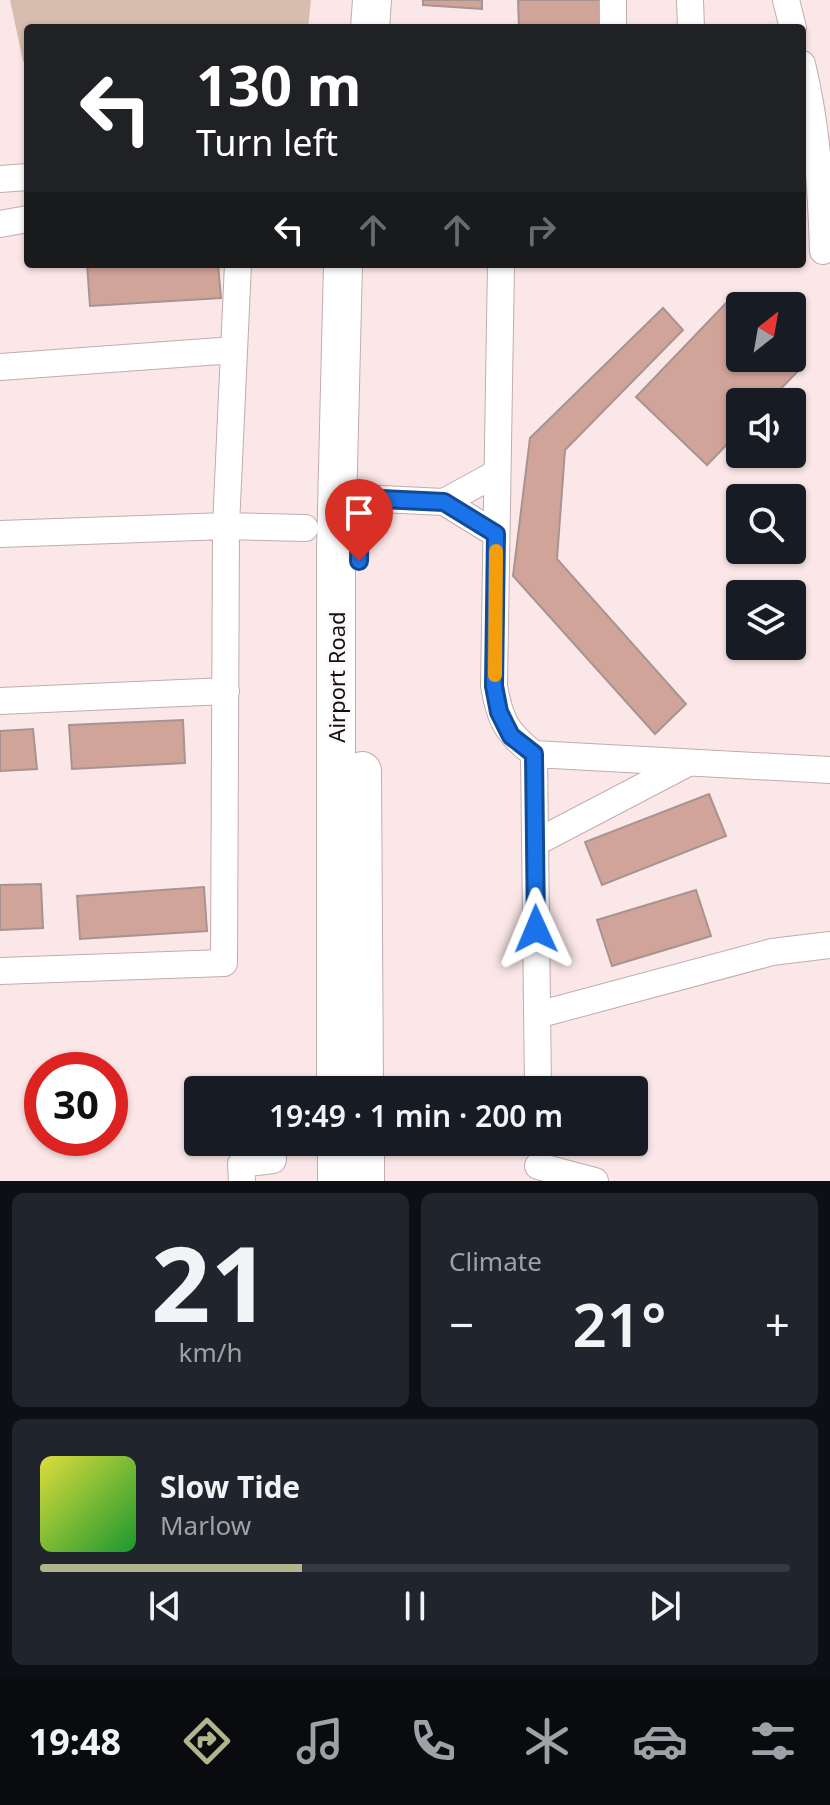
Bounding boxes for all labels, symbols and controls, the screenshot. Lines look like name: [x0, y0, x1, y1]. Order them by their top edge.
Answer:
text: 130 m: [196, 46, 361, 122]
icon: left: [64, 56, 168, 160]
text: Turn left: [196, 118, 338, 167]
icon: left: [267, 208, 311, 252]
icon: ahead: [351, 208, 395, 252]
icon: ahead: [435, 208, 479, 252]
icon: right: [519, 208, 563, 252]
north arrow: [726, 292, 806, 372]
map controls: [726, 292, 806, 660]
button: sound: [726, 388, 806, 468]
pin: [325, 479, 393, 561]
button: search: [726, 484, 806, 564]
icon: arrive: [337, 491, 381, 535]
button: layers: [726, 580, 806, 660]
street label: Airport Road: [321, 611, 351, 743]
position arrow: [494, 887, 578, 971]
speed limit sign: 30: [24, 1052, 128, 1156]
text: 19:49 · 1 min · 200 m: [269, 1095, 563, 1136]
text: 21: [151, 1211, 270, 1352]
text: Climate: [449, 1243, 542, 1279]
text: 21°: [572, 1283, 667, 1365]
text: −: [449, 1294, 474, 1354]
text: +: [765, 1294, 790, 1354]
text: km/h: [179, 1334, 242, 1370]
text: Slow Tide: [160, 1466, 300, 1507]
text: Marlow: [160, 1507, 251, 1543]
icon: previous: [143, 1584, 187, 1628]
icon: pause: [393, 1584, 437, 1628]
icon: next: [643, 1584, 687, 1628]
icon: directions: [179, 1713, 235, 1769]
icon: music: [292, 1713, 348, 1769]
icon: phone: [405, 1713, 461, 1769]
icon: climate: [519, 1713, 575, 1769]
icon: car: [632, 1713, 688, 1769]
icon: filters: [745, 1713, 801, 1769]
text: 19:48: [29, 1717, 121, 1766]

